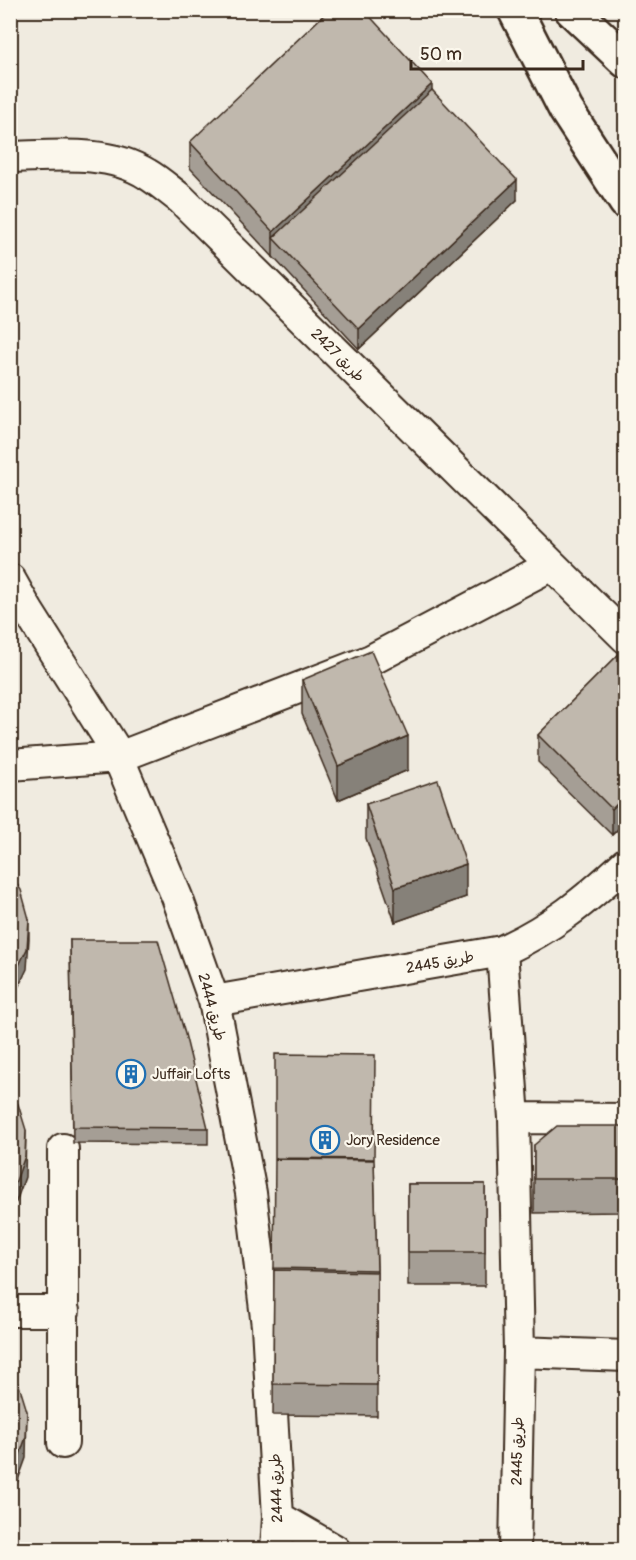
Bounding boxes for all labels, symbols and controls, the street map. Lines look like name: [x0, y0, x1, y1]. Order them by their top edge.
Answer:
scale bar: [411, 33, 584, 71]
text: 50 m: [420, 43, 462, 66]
street label: طريق 2427: [307, 325, 368, 386]
street label: طريق 2445: [405, 947, 476, 978]
street label: طريق 2444: [193, 971, 230, 1043]
building icon: Juffair Lofts: [115, 1058, 147, 1090]
place label: Juffair Lofts: [152, 1065, 230, 1084]
building icon: Jory Residence: [309, 1124, 341, 1156]
place label: Jory Residence: [346, 1131, 440, 1150]
street label: طريق 2445: [507, 1417, 528, 1486]
street label: طريق 2444: [266, 1453, 287, 1523]

